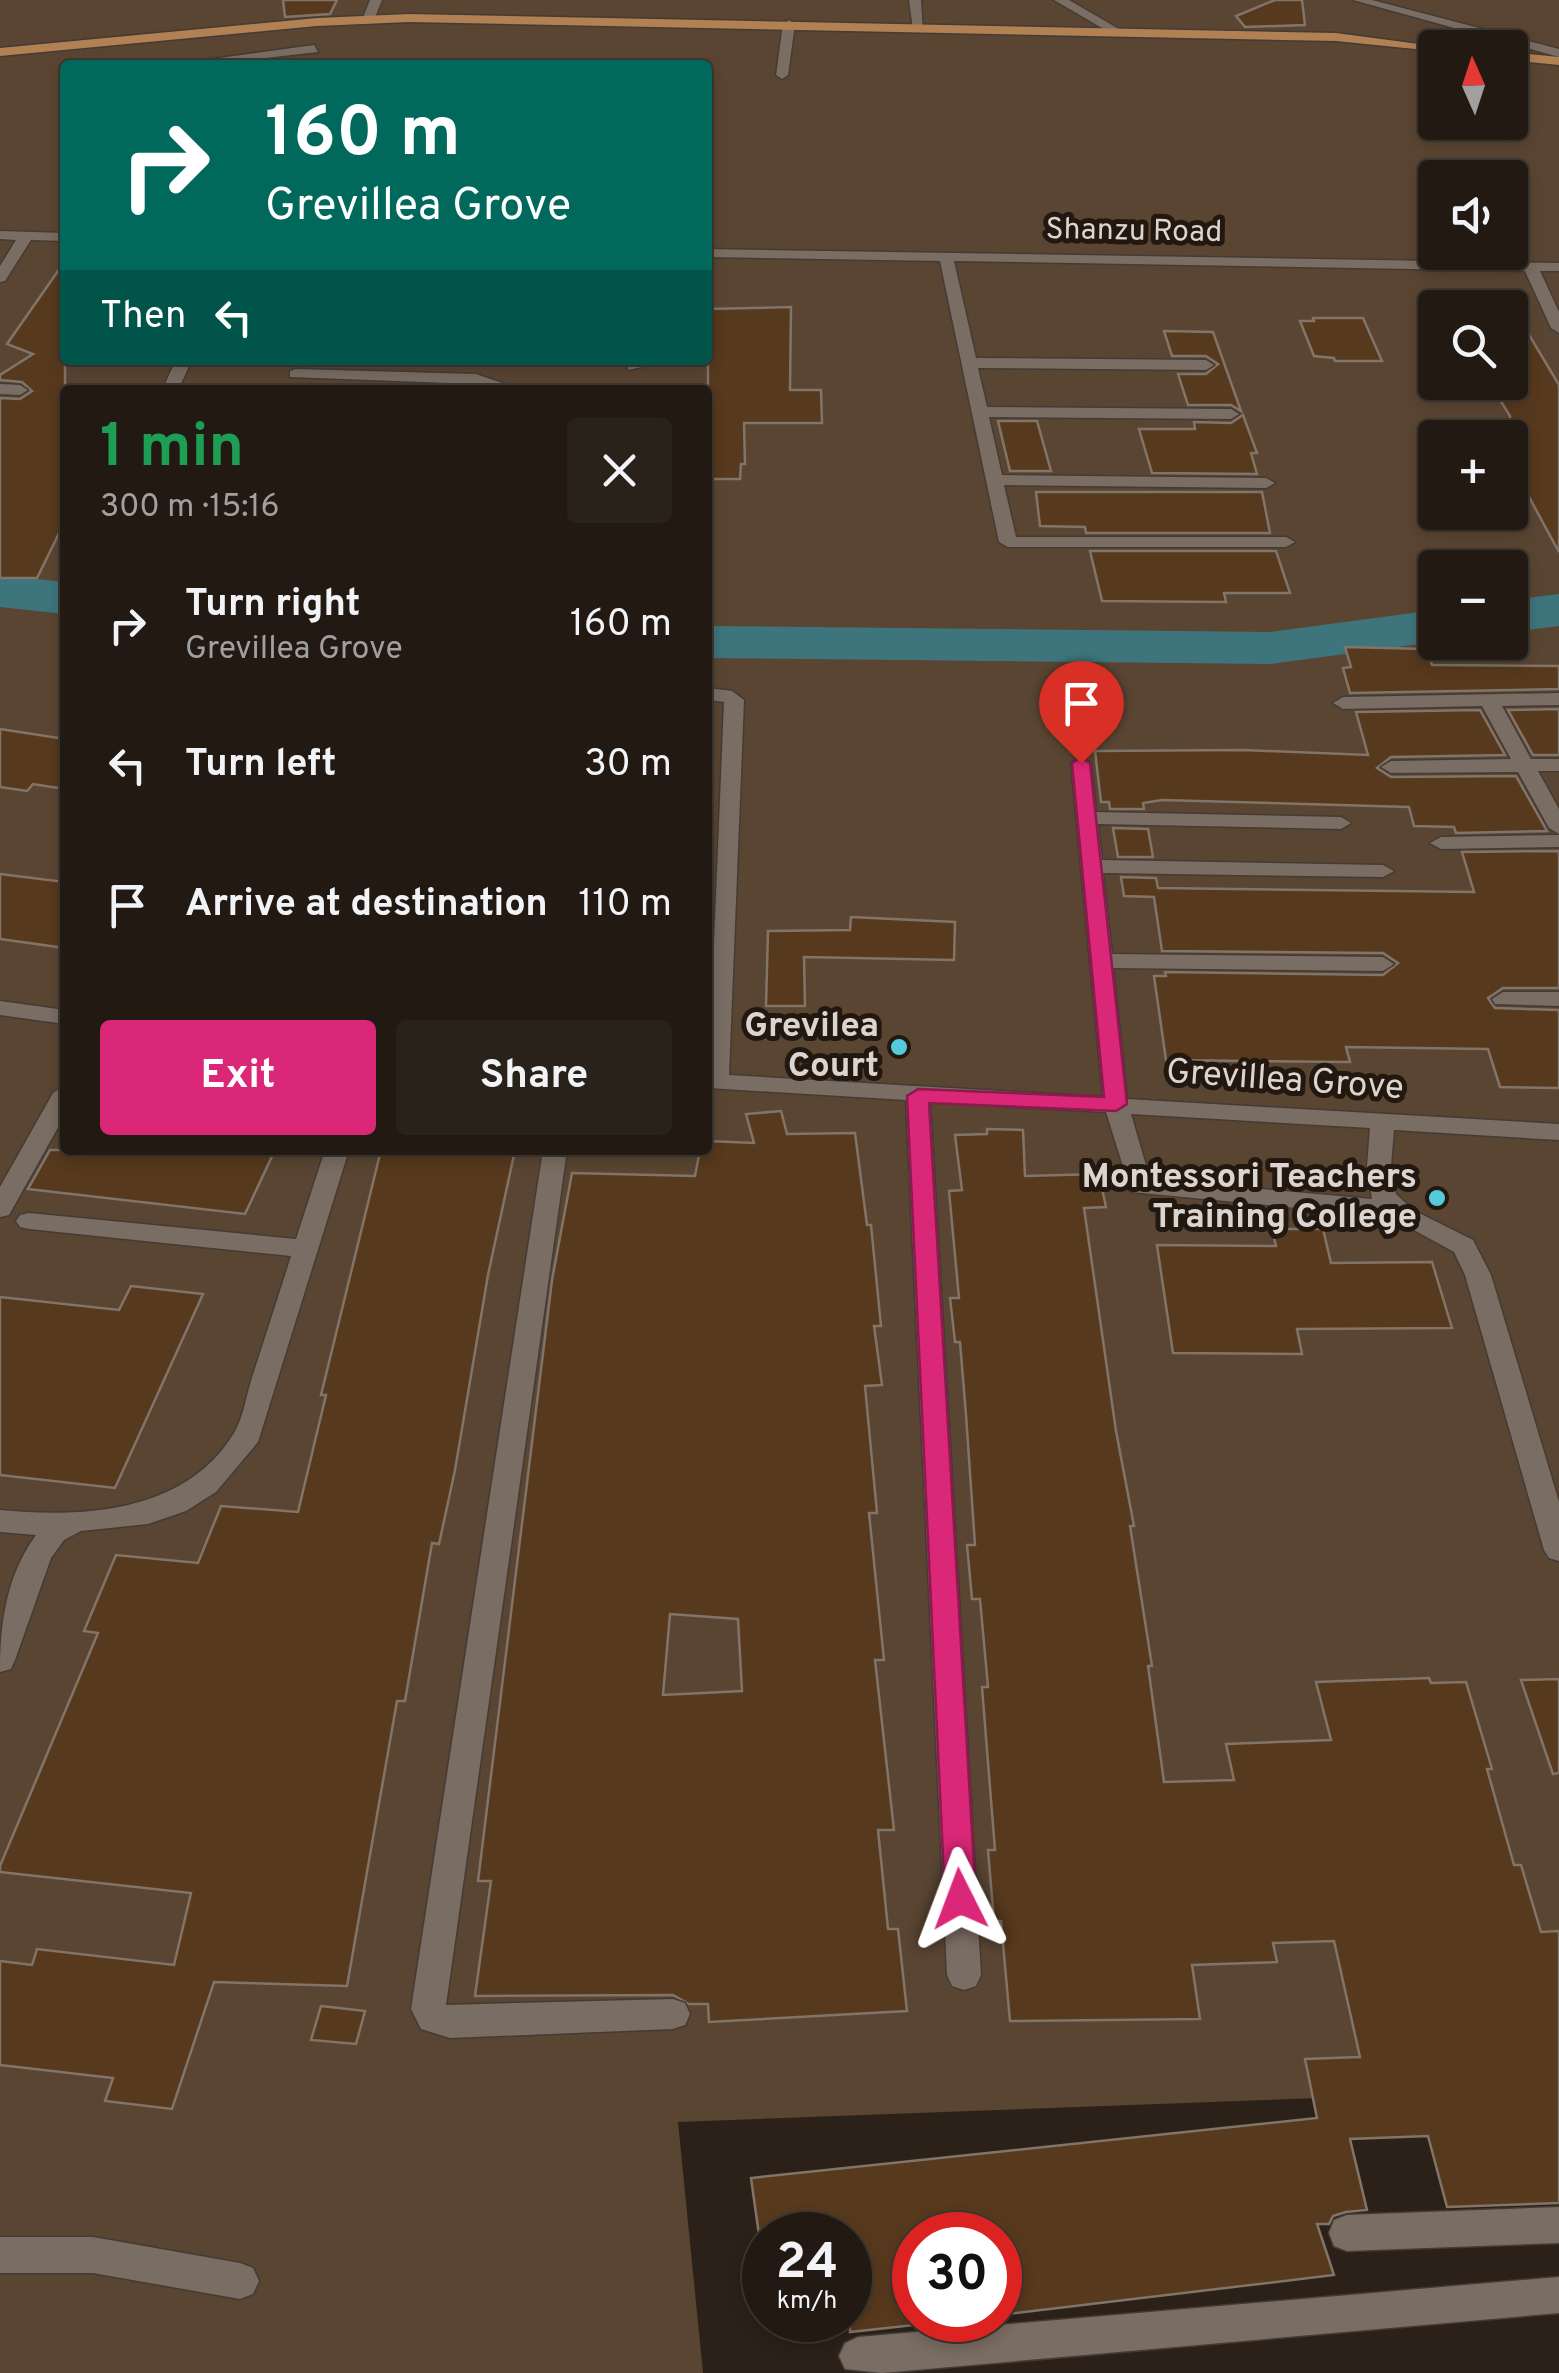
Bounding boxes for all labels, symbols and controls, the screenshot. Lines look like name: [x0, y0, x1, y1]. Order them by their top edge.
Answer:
north arrow: [1418, 30, 1528, 140]
map controls: [1418, 30, 1528, 660]
text: 160 m: [265, 92, 461, 181]
icon: right: [100, 100, 230, 230]
button: sound: [1418, 160, 1528, 270]
text: Grevillea Grove: [265, 179, 571, 236]
street label: Shanzu Road: [1045, 212, 1223, 252]
icon: left: [206, 290, 261, 345]
button: search: [1418, 290, 1528, 400]
text: Then: [100, 293, 186, 342]
text: 1 min: [100, 412, 244, 488]
button: close: [567, 418, 672, 523]
button: +: [1418, 420, 1528, 530]
text: 300 m · 15:16: [100, 488, 280, 528]
button: −: [1418, 550, 1528, 660]
text: Turn right: [185, 581, 360, 630]
icon: right: [100, 598, 155, 653]
text: 160 m: [570, 601, 672, 650]
text: Grevillea Grove: [185, 630, 403, 670]
pin: [1039, 661, 1124, 764]
icon: arrive: [1054, 676, 1109, 731]
icon: left: [100, 738, 155, 793]
text: Turn left: [185, 741, 337, 790]
text: 30 m: [584, 741, 672, 790]
icon: arrive: [100, 878, 155, 933]
text: Arrive at destination: [185, 881, 548, 930]
text: 110 m: [578, 881, 672, 930]
place label: Grevilea Court: [744, 1005, 879, 1089]
button: Exit: [100, 1020, 376, 1135]
button: Share: [396, 1020, 672, 1135]
marker: Grevilea Court: [888, 1036, 910, 1058]
street label: Grevillea Grove: [1165, 1051, 1405, 1111]
place label: Montessori Teachers Training College: [1082, 1156, 1417, 1240]
marker: Montessori Teachers Training College: [1426, 1187, 1448, 1209]
position arrow: [908, 1847, 1012, 1951]
speed limit sign: 30: [892, 2212, 1022, 2342]
text: 24: [776, 2233, 838, 2296]
text: km/h: [777, 2286, 837, 2318]

